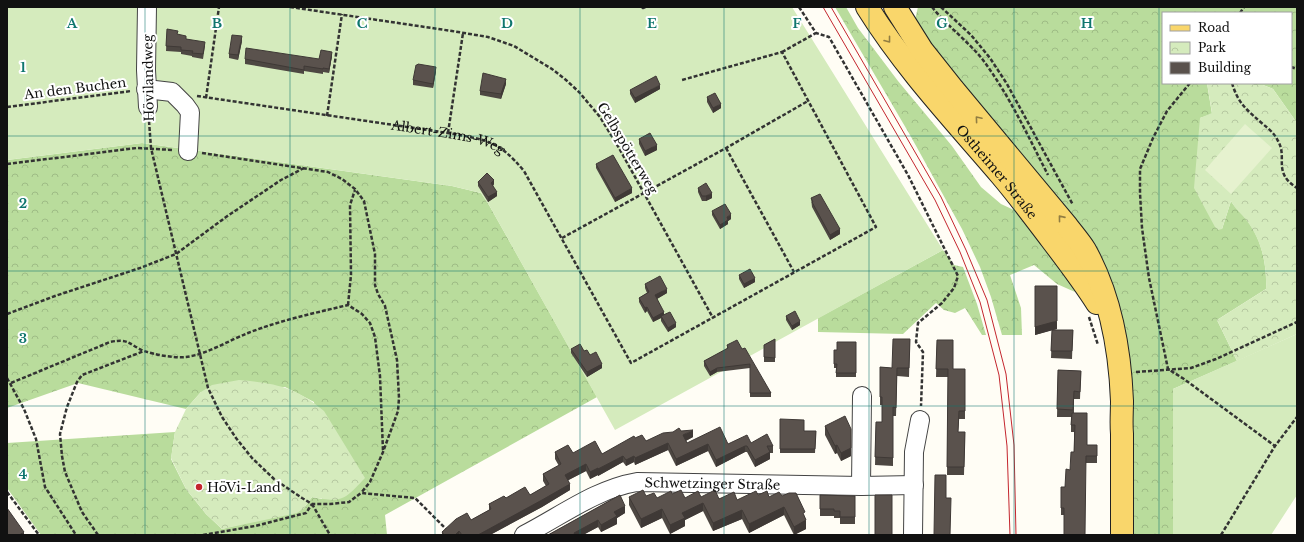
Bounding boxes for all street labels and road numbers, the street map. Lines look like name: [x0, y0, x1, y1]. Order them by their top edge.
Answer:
street label: Hövilandweg: [139, 34, 158, 122]
street label: An den Buchen: [22, 74, 127, 103]
street label: Gelbspötterweg: [593, 99, 662, 198]
street label: Albert-Zims-Weg: [389, 117, 509, 158]
street label: Ostheimer Straße: [952, 121, 1041, 223]
street label: Schwetzinger Straße: [645, 474, 781, 494]

